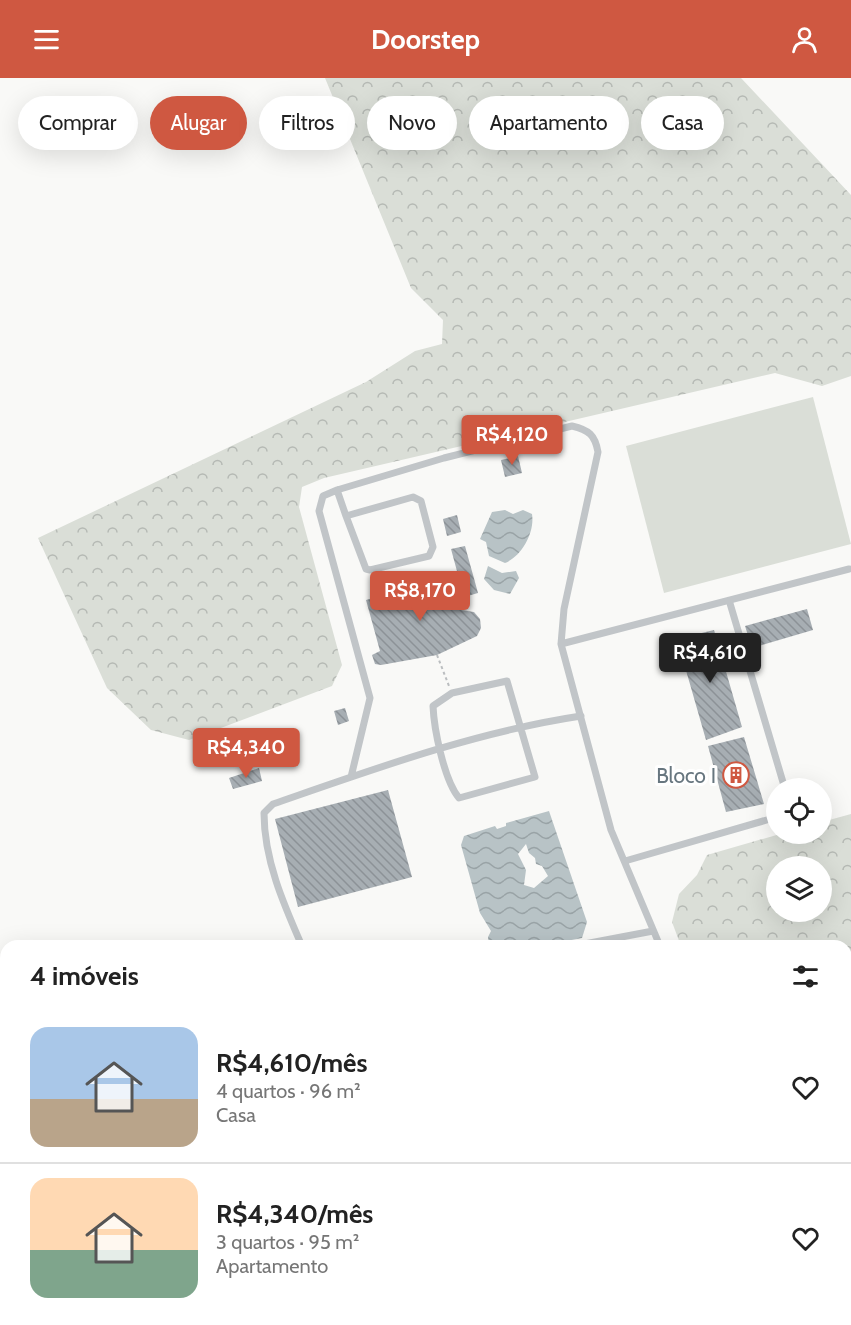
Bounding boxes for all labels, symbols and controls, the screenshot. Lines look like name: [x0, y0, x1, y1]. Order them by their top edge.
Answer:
icon: menu: [30, 23, 63, 56]
text: Doorstep: [371, 23, 480, 56]
icon: person: [788, 23, 821, 56]
chip: Comprar: [18, 96, 138, 150]
chip: Alugar: [150, 96, 247, 150]
chip: Filtros: [259, 96, 355, 150]
chip: Novo: [367, 96, 457, 150]
chip: Apartamento: [469, 96, 629, 150]
chip: Casa: [641, 96, 724, 150]
pin: R$4,120: [457, 415, 567, 466]
text: R$4,120: [476, 422, 548, 446]
pin: R$8,170: [365, 571, 475, 622]
text: R$8,170: [384, 578, 456, 602]
pin: R$4,610: [655, 633, 765, 684]
text: R$4,610: [673, 640, 747, 664]
pin: R$4,340: [191, 728, 301, 779]
text: R$4,340: [207, 735, 285, 759]
building icon: Bloco I: [721, 760, 751, 790]
place label: Bloco I: [656, 763, 716, 788]
map controls: [766, 778, 832, 922]
button: locate: [766, 778, 832, 844]
button: layers: [766, 856, 832, 922]
text: 4 imóveis: [30, 960, 139, 992]
icon: filters: [789, 960, 822, 993]
text: R$4,610/mês: [216, 1047, 367, 1079]
icon: home: [78, 1051, 150, 1123]
icon: heart: [789, 1071, 822, 1104]
text: 4 quartos · 96 m²: [216, 1079, 361, 1103]
text: Casa: [216, 1103, 256, 1127]
text: R$4,340/mês: [216, 1198, 373, 1230]
icon: home: [78, 1202, 150, 1274]
icon: heart: [789, 1222, 822, 1255]
text: 3 quartos · 95 m²: [216, 1230, 359, 1254]
text: Apartamento: [216, 1254, 328, 1278]

